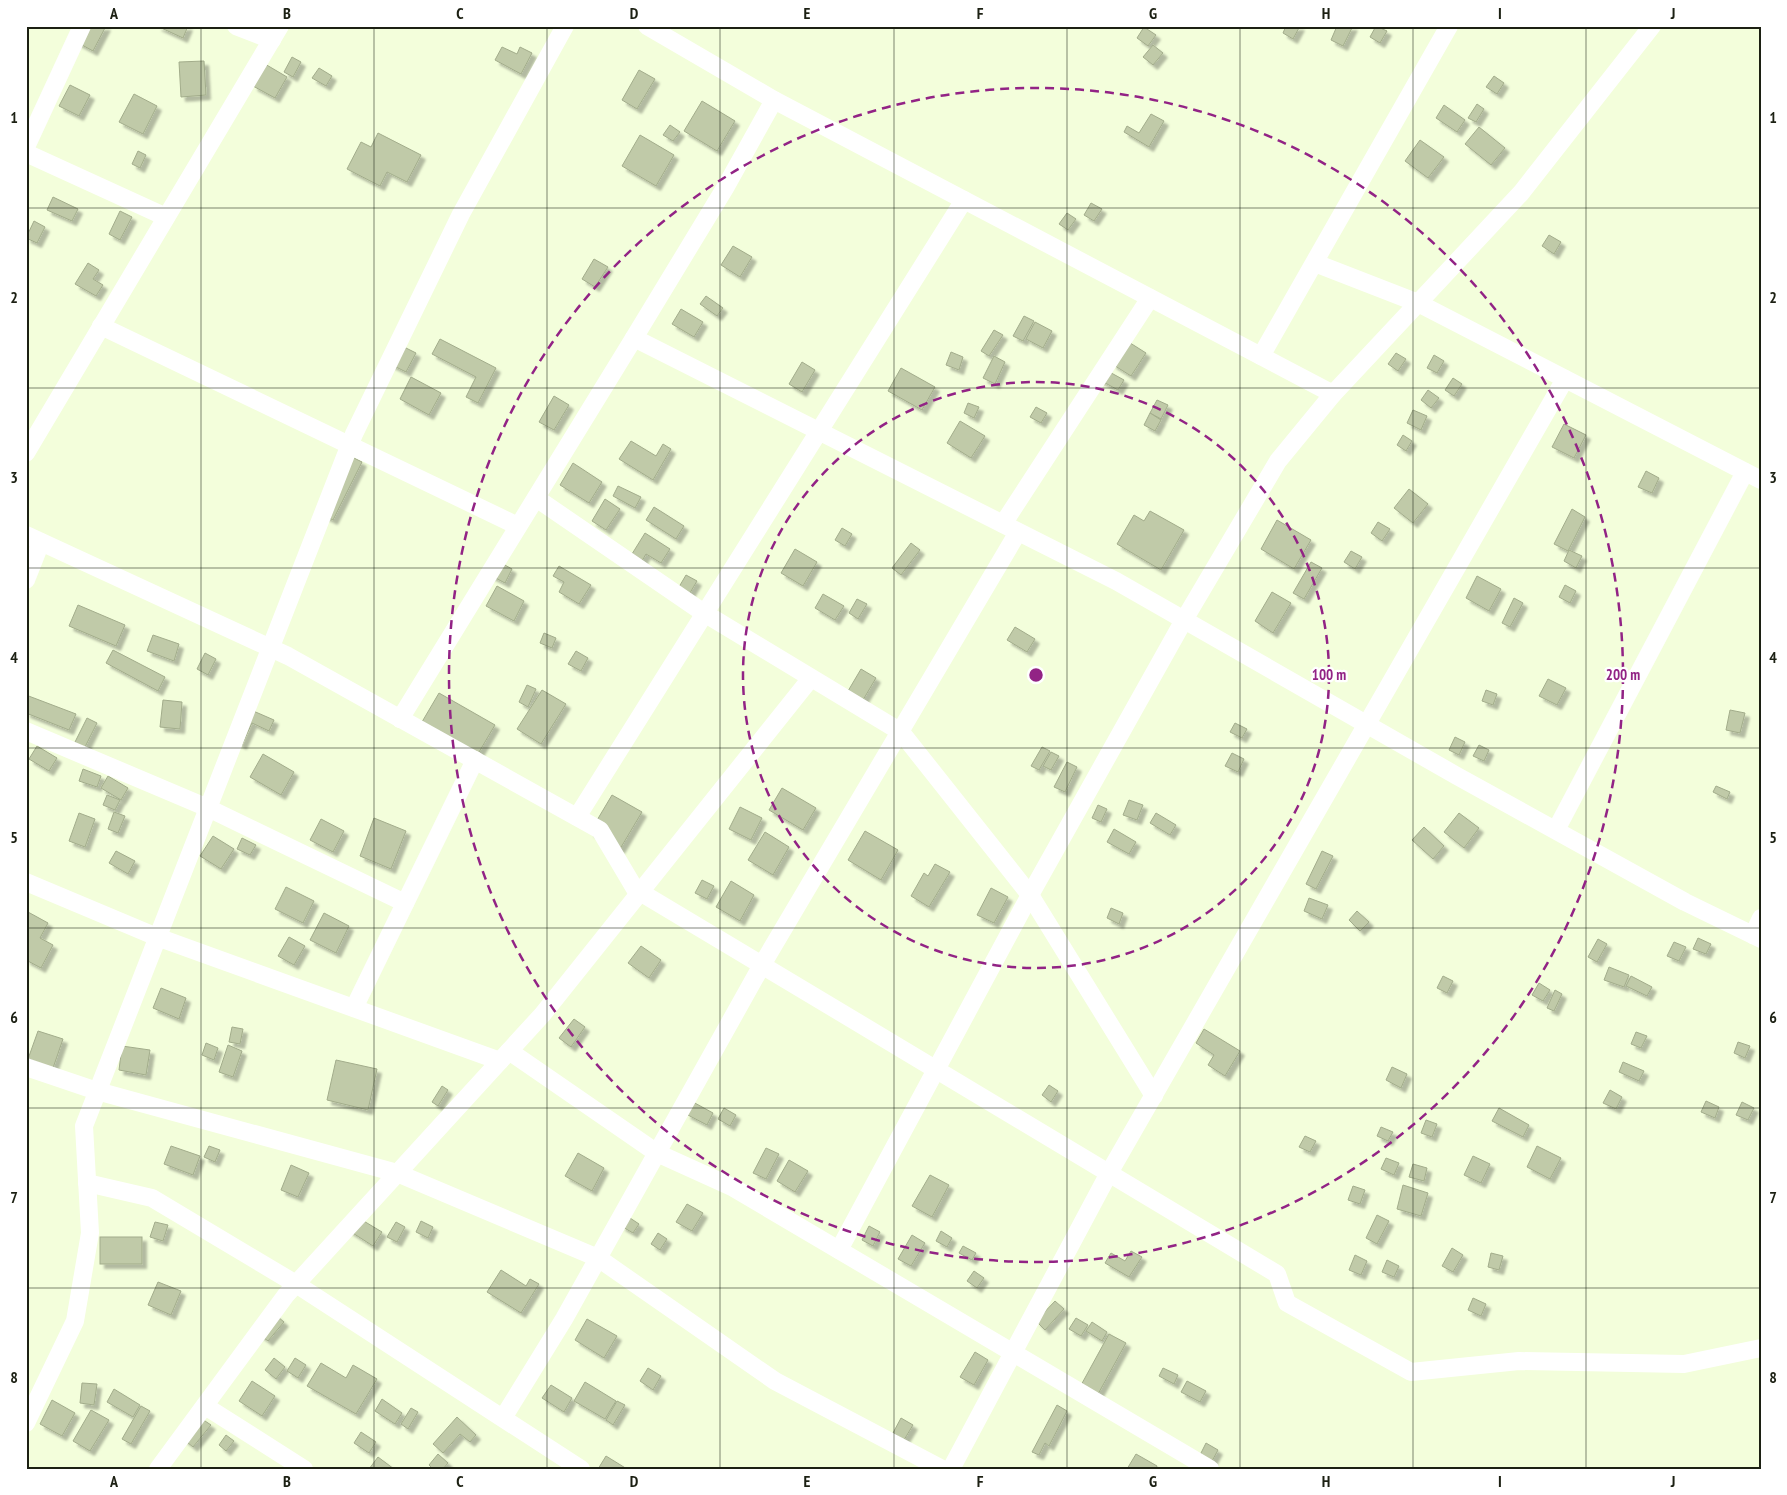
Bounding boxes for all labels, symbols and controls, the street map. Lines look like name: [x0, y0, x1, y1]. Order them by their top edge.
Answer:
text: A: [109, 3, 119, 23]
text: B: [283, 3, 291, 23]
text: C: [456, 3, 464, 23]
text: D: [630, 3, 639, 23]
text: E: [804, 3, 811, 23]
text: F: [977, 3, 984, 23]
text: G: [1149, 3, 1157, 23]
text: H: [1322, 3, 1330, 23]
text: I: [1498, 3, 1502, 23]
text: J: [1670, 3, 1675, 23]
text: 1: [10, 107, 18, 127]
text: 1: [1769, 107, 1777, 127]
text: 2: [10, 287, 18, 307]
text: 2: [1769, 287, 1777, 307]
text: 3: [10, 467, 18, 487]
text: 3: [1769, 467, 1777, 487]
text: 4: [10, 647, 18, 667]
text: 4: [1769, 647, 1777, 667]
text: 100 m: [1312, 665, 1346, 684]
text: 200 m: [1606, 665, 1640, 684]
centre of rings: [1027, 666, 1045, 684]
text: 5: [10, 827, 18, 847]
text: 5: [1769, 827, 1777, 847]
text: 6: [10, 1007, 18, 1027]
text: 6: [1769, 1007, 1777, 1027]
text: 7: [10, 1187, 18, 1207]
text: 7: [1769, 1187, 1777, 1207]
text: 8: [10, 1367, 18, 1387]
text: 8: [1769, 1367, 1777, 1387]
text: A: [109, 1471, 119, 1491]
text: B: [283, 1471, 291, 1491]
text: C: [456, 1471, 464, 1491]
text: D: [630, 1471, 639, 1491]
text: E: [804, 1471, 811, 1491]
text: F: [977, 1471, 984, 1491]
text: G: [1149, 1471, 1157, 1491]
text: H: [1322, 1471, 1330, 1491]
text: I: [1498, 1471, 1502, 1491]
text: J: [1670, 1471, 1675, 1491]

